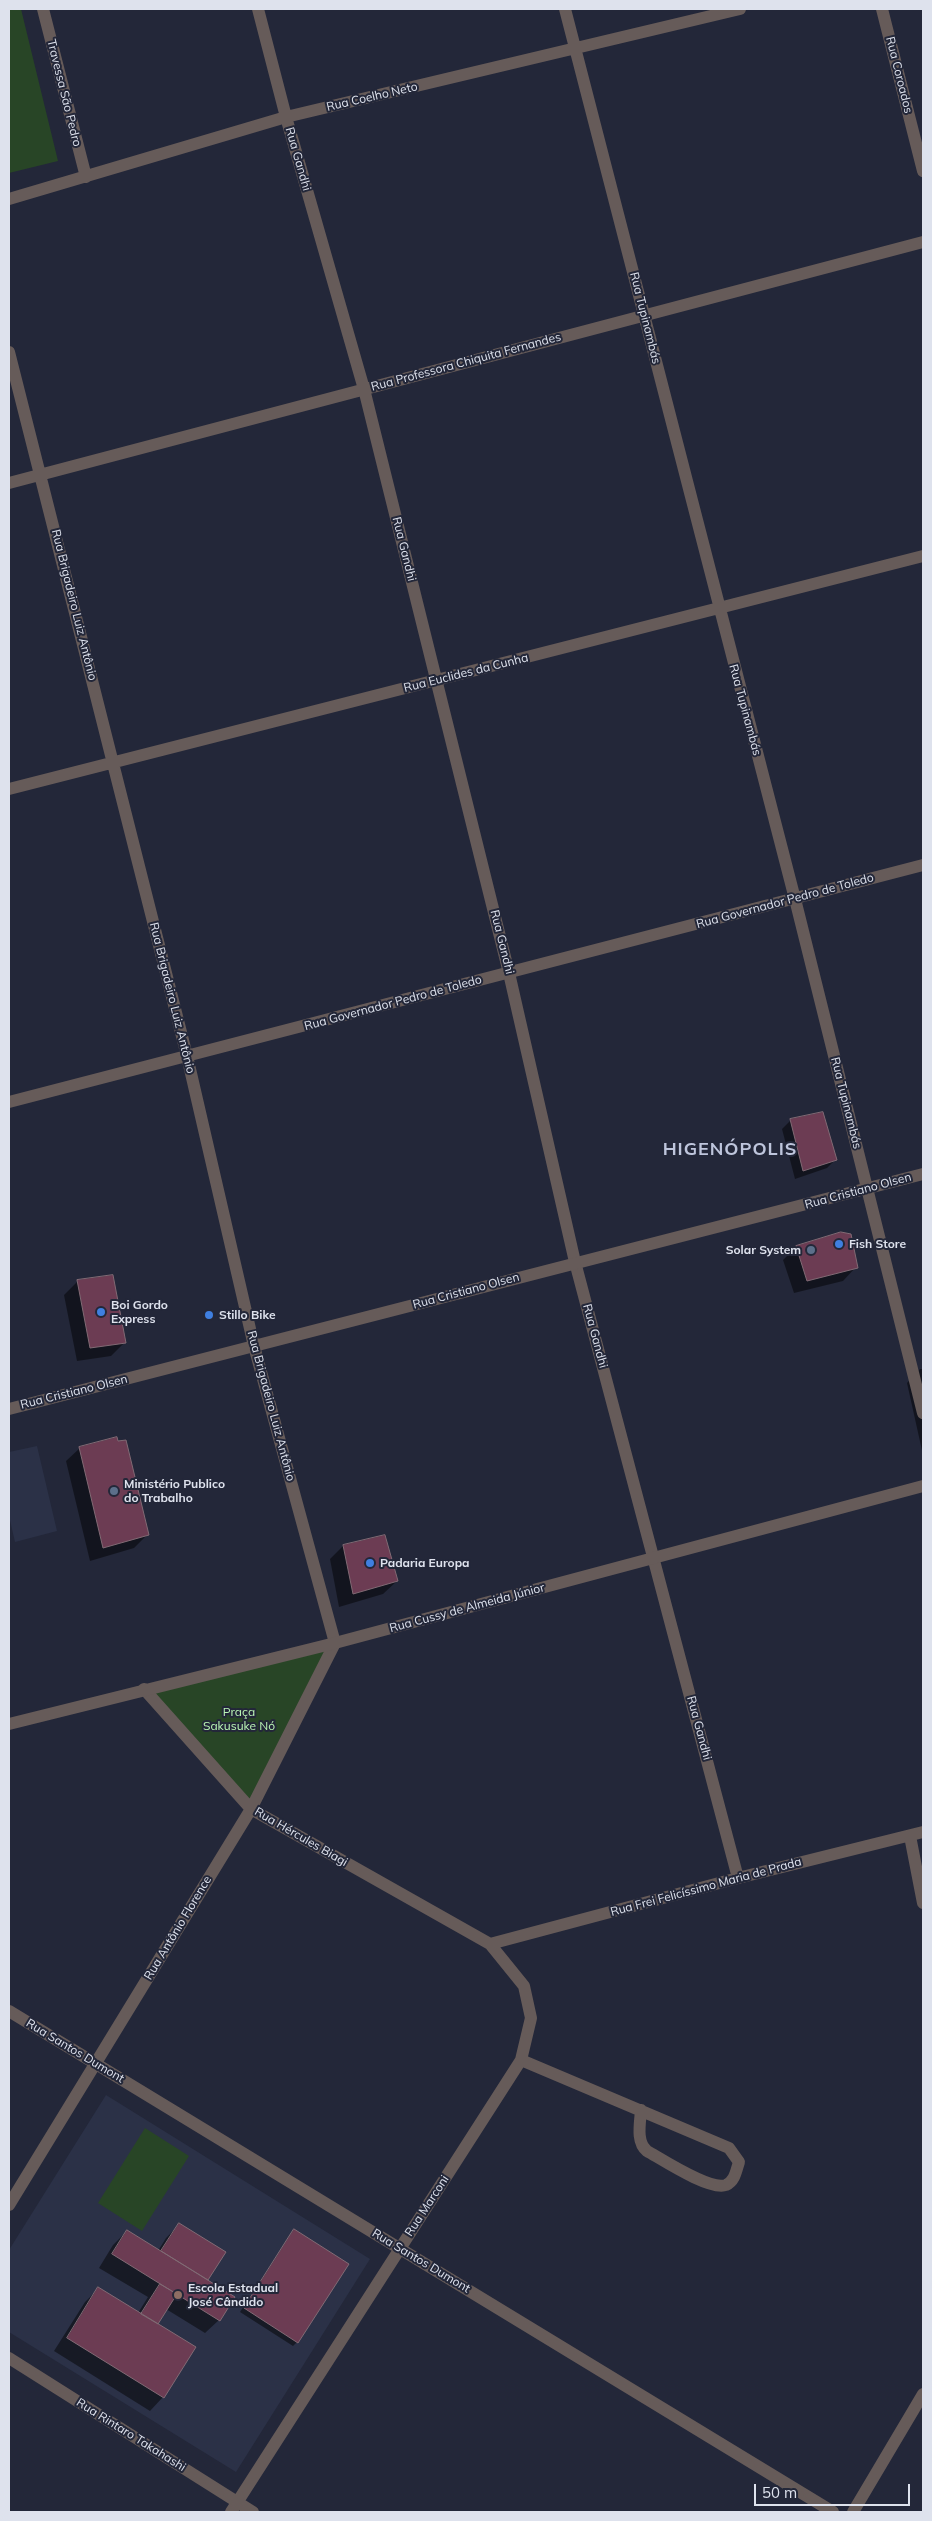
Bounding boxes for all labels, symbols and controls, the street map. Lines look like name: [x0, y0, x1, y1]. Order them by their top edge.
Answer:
street label: Rua Coroados: [883, 35, 915, 115]
street label: Travessa São Pedro: [44, 38, 84, 148]
street label: Rua Coelho Neto: [325, 80, 419, 114]
street label: Rua Gandhi: [282, 125, 314, 193]
street label: Rua Tupinambás: [627, 271, 663, 365]
street label: Rua Professora Chiquita Fernandes: [369, 330, 563, 394]
street label: Rua Gandhi: [389, 515, 419, 583]
street label: Rua Brigadeiro Luiz Antônio: [48, 528, 100, 682]
street label: Rua Euclides da Cunha: [402, 651, 530, 695]
street label: Rua Tupinambás: [726, 663, 764, 757]
street label: Rua Governador Pedro de Toledo: [695, 870, 875, 932]
street label: Rua Gandhi: [487, 908, 517, 976]
street label: Rua Brigadeiro Luiz Antônio: [146, 921, 198, 1075]
street label: Rua Governador Pedro de Toledo: [303, 972, 483, 1034]
street label: Rua Tupinambás: [828, 1056, 864, 1150]
district label: HIGENÓPOLIS: [661, 1139, 799, 1161]
street label: Rua Cristiano Olsen: [803, 1170, 913, 1212]
place label: Fish Store: [849, 1237, 906, 1251]
marker: Fish Store: [833, 1238, 845, 1250]
place label: Solar System: [726, 1243, 801, 1257]
marker: Solar System: [805, 1244, 817, 1256]
street label: Rua Cristiano Olsen: [411, 1270, 521, 1312]
place label: Boi Gordo Express: [111, 1298, 168, 1326]
street label: Rua Gandhi: [580, 1302, 610, 1370]
marker: Boi Gordo Express: [95, 1306, 107, 1318]
place label: Stillo Bike: [219, 1308, 276, 1322]
marker: Stillo Bike: [203, 1309, 215, 1321]
street label: Rua Brigadeiro Luiz Antônio: [244, 1329, 298, 1483]
street label: Rua Cristiano Olsen: [19, 1372, 129, 1412]
place label: Ministério Publico do Trabalho: [124, 1477, 225, 1505]
marker: Ministério Publico do Trabalho: [108, 1485, 120, 1497]
place label: Padaria Europa: [380, 1556, 470, 1570]
marker: Padaria Europa: [364, 1557, 376, 1569]
street label: Rua Cussy de Almeida Júnior: [388, 1580, 546, 1636]
street label: Rua Gandhi: [684, 1694, 714, 1762]
park label: Praça Sakusuke Nó: [203, 1705, 275, 1733]
street label: Rua Hércules Biagi: [252, 1804, 350, 1870]
street label: Rua Frei Felicíssimo Maria de Prada: [609, 1855, 803, 1919]
street label: Rua Antônio Florence: [141, 1873, 215, 1983]
street label: Rua Santos Dumont: [23, 2016, 127, 2086]
street label: Rua Marconi: [402, 2173, 452, 2239]
street label: Rua Santos Dumont: [369, 2226, 473, 2296]
place label: Escola Estadual José Cândido: [188, 2281, 278, 2309]
marker: Escola Estadual José Cândido: [172, 2289, 184, 2301]
street label: Rua Rintaro Takahashi: [74, 2395, 188, 2475]
scale bar: [757, 2474, 913, 2506]
text: 50 m: [762, 2483, 797, 2502]

